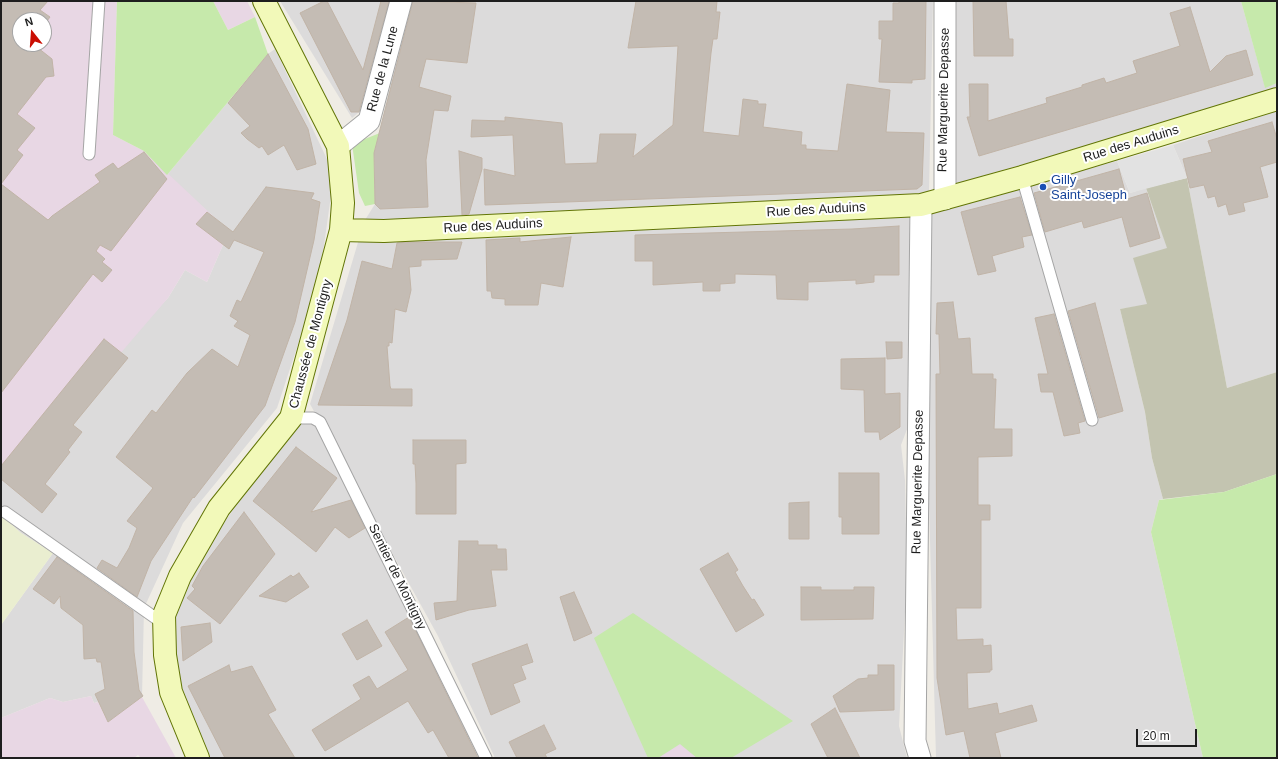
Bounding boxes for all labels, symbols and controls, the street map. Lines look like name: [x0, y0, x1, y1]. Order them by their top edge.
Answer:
north arrow: [12, 12, 52, 52]
text: N: [23, 15, 34, 28]
street label: Rue de la Lune: [364, 24, 402, 114]
street label: Rue Marguerite Depasse: [935, 28, 953, 172]
street label: Rue des Auduins: [1081, 122, 1181, 166]
place label: Gilly Saint-Joseph: [1051, 172, 1127, 203]
marker: Gilly Saint-Joseph: [1038, 182, 1048, 192]
street label: Rue des Auduins: [766, 200, 866, 220]
street label: Rue des Auduins: [443, 216, 543, 236]
street label: Chaussée de Montigny: [286, 278, 336, 410]
street label: Rue Marguerite Depasse: [909, 410, 927, 554]
street label: Sentier de Montigny: [365, 522, 429, 632]
scale bar: [1138, 721, 1199, 747]
text: 20 m: [1143, 729, 1170, 743]

